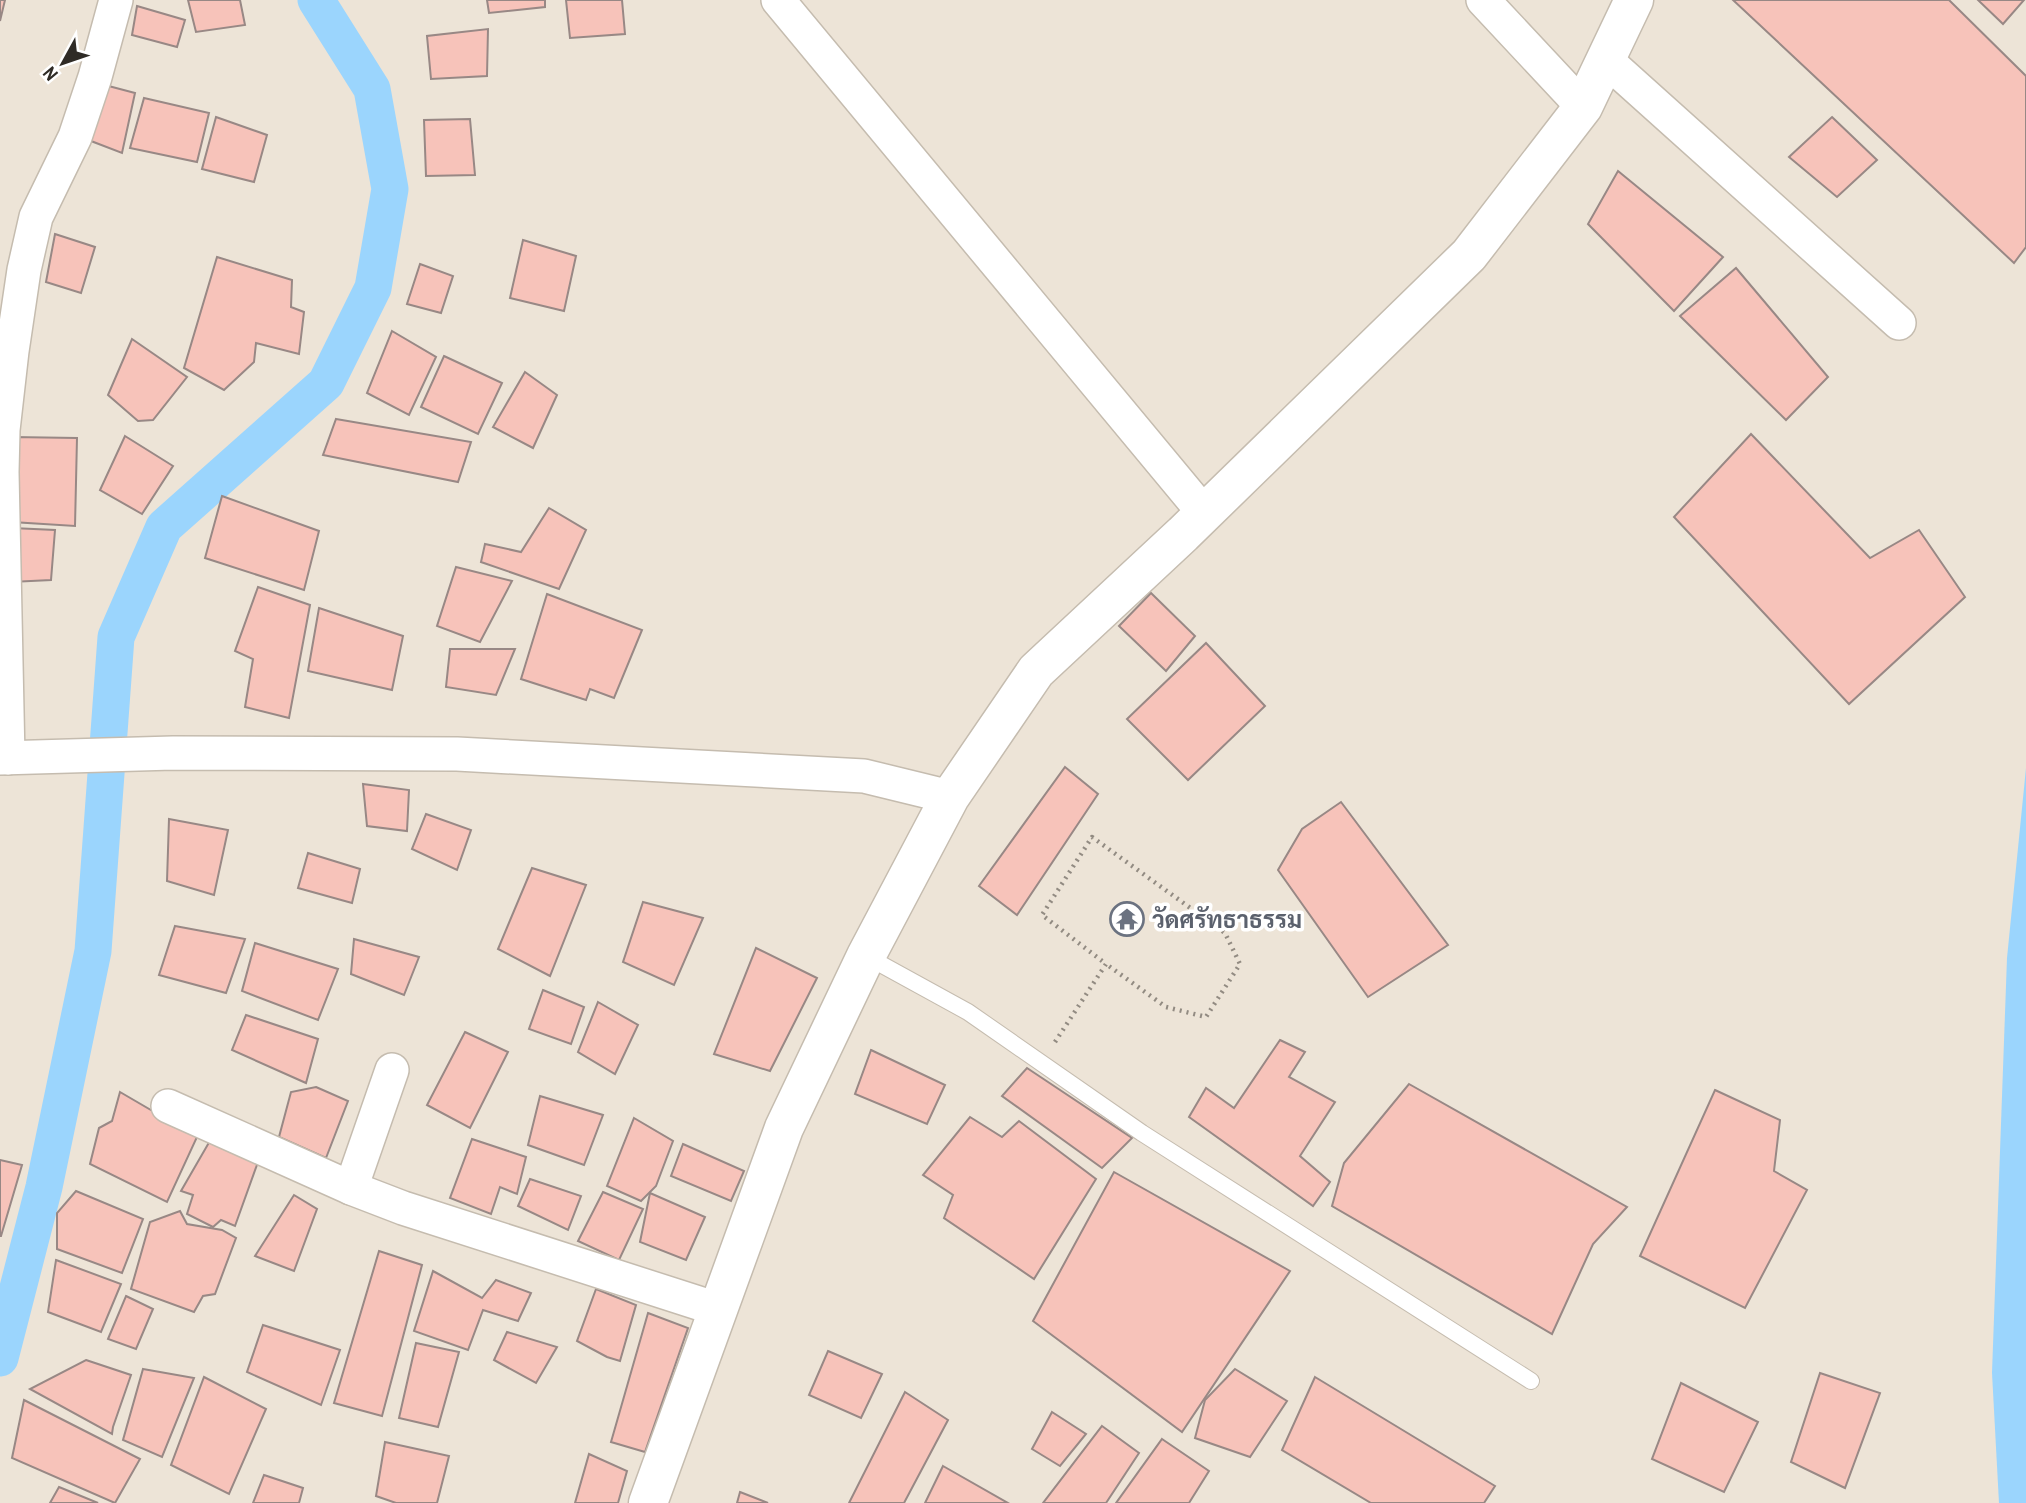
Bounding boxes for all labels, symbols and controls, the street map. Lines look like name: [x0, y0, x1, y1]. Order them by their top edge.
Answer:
north arrow: [28, 28, 98, 98]
text: N: [36, 61, 64, 87]
temple icon: วัดศรัทธาธรรม: [1108, 900, 1146, 938]
place label: วัดศรัทธาธรรม: [1152, 903, 1302, 935]

